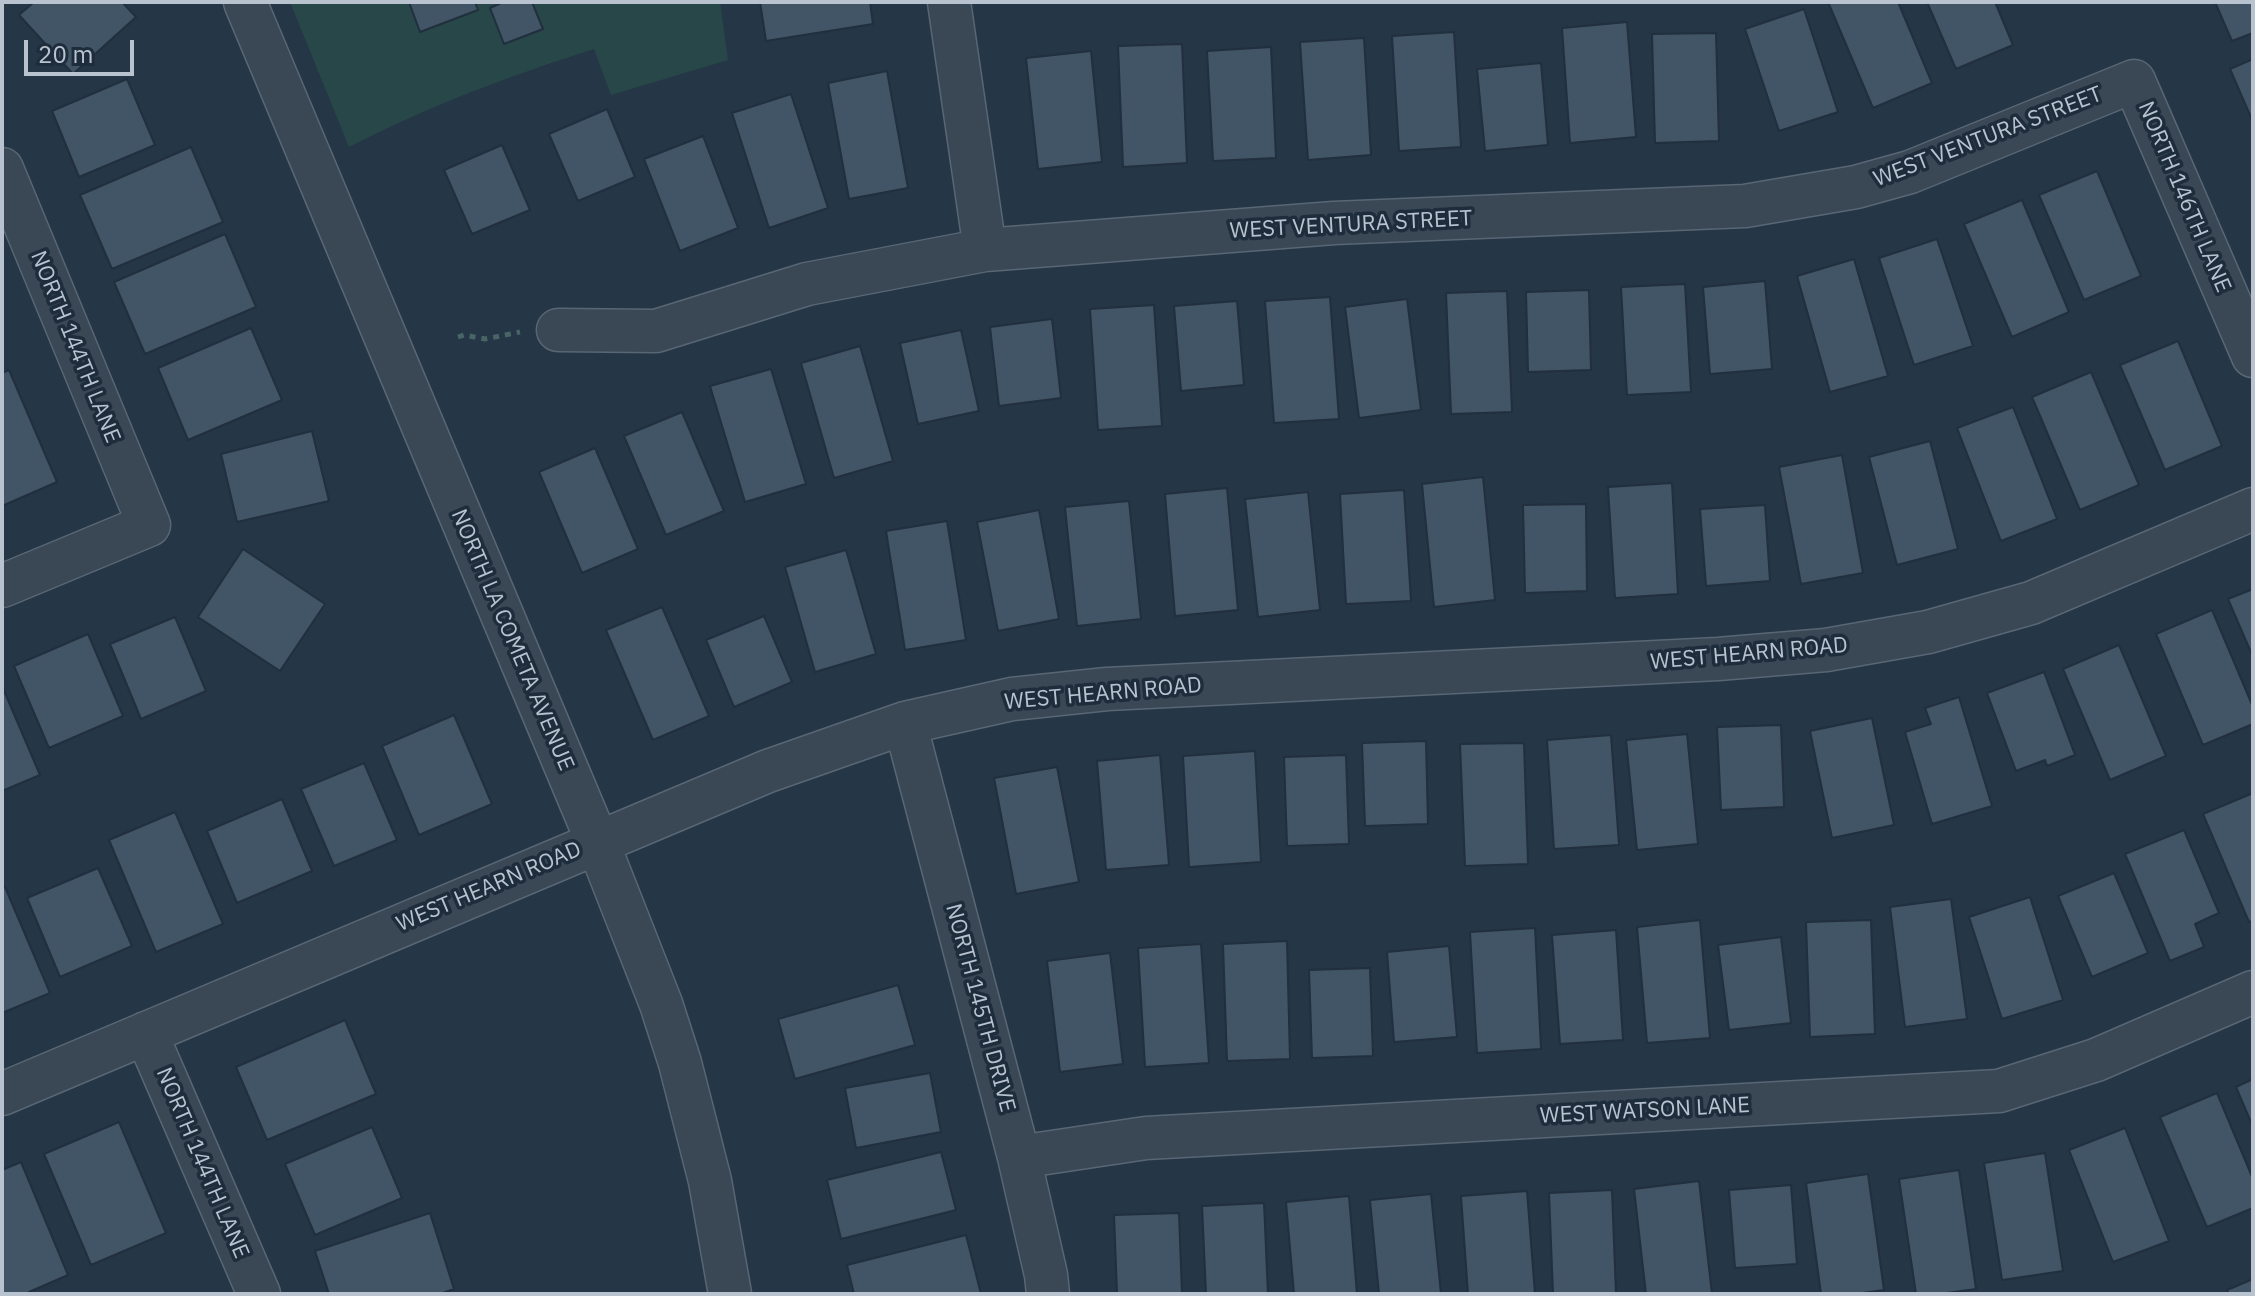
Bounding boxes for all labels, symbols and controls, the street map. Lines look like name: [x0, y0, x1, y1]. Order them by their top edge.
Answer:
scale bar: [28, 24, 138, 74]
text: 20 m: [38, 38, 93, 70]
street label: WEST VENTURA STREET: [1870, 81, 2106, 193]
street label: NORTH 146TH LANE: [2132, 98, 2236, 296]
street label: WEST VENTURA STREET: [1229, 205, 1473, 245]
street label: NORTH 144TH LANE: [24, 247, 126, 447]
street label: NORTH LA COMETA AVENUE: [445, 505, 579, 775]
street label: WEST HEARN ROAD: [1649, 632, 1849, 676]
street label: WEST HEARN ROAD: [1003, 672, 1203, 716]
street label: WEST HEARN ROAD: [393, 836, 585, 938]
street label: NORTH 145TH DRIVE: [939, 901, 1021, 1115]
street label: NORTH 144TH LANE: [150, 1064, 254, 1262]
street label: WEST WATSON LANE: [1539, 1092, 1751, 1130]

